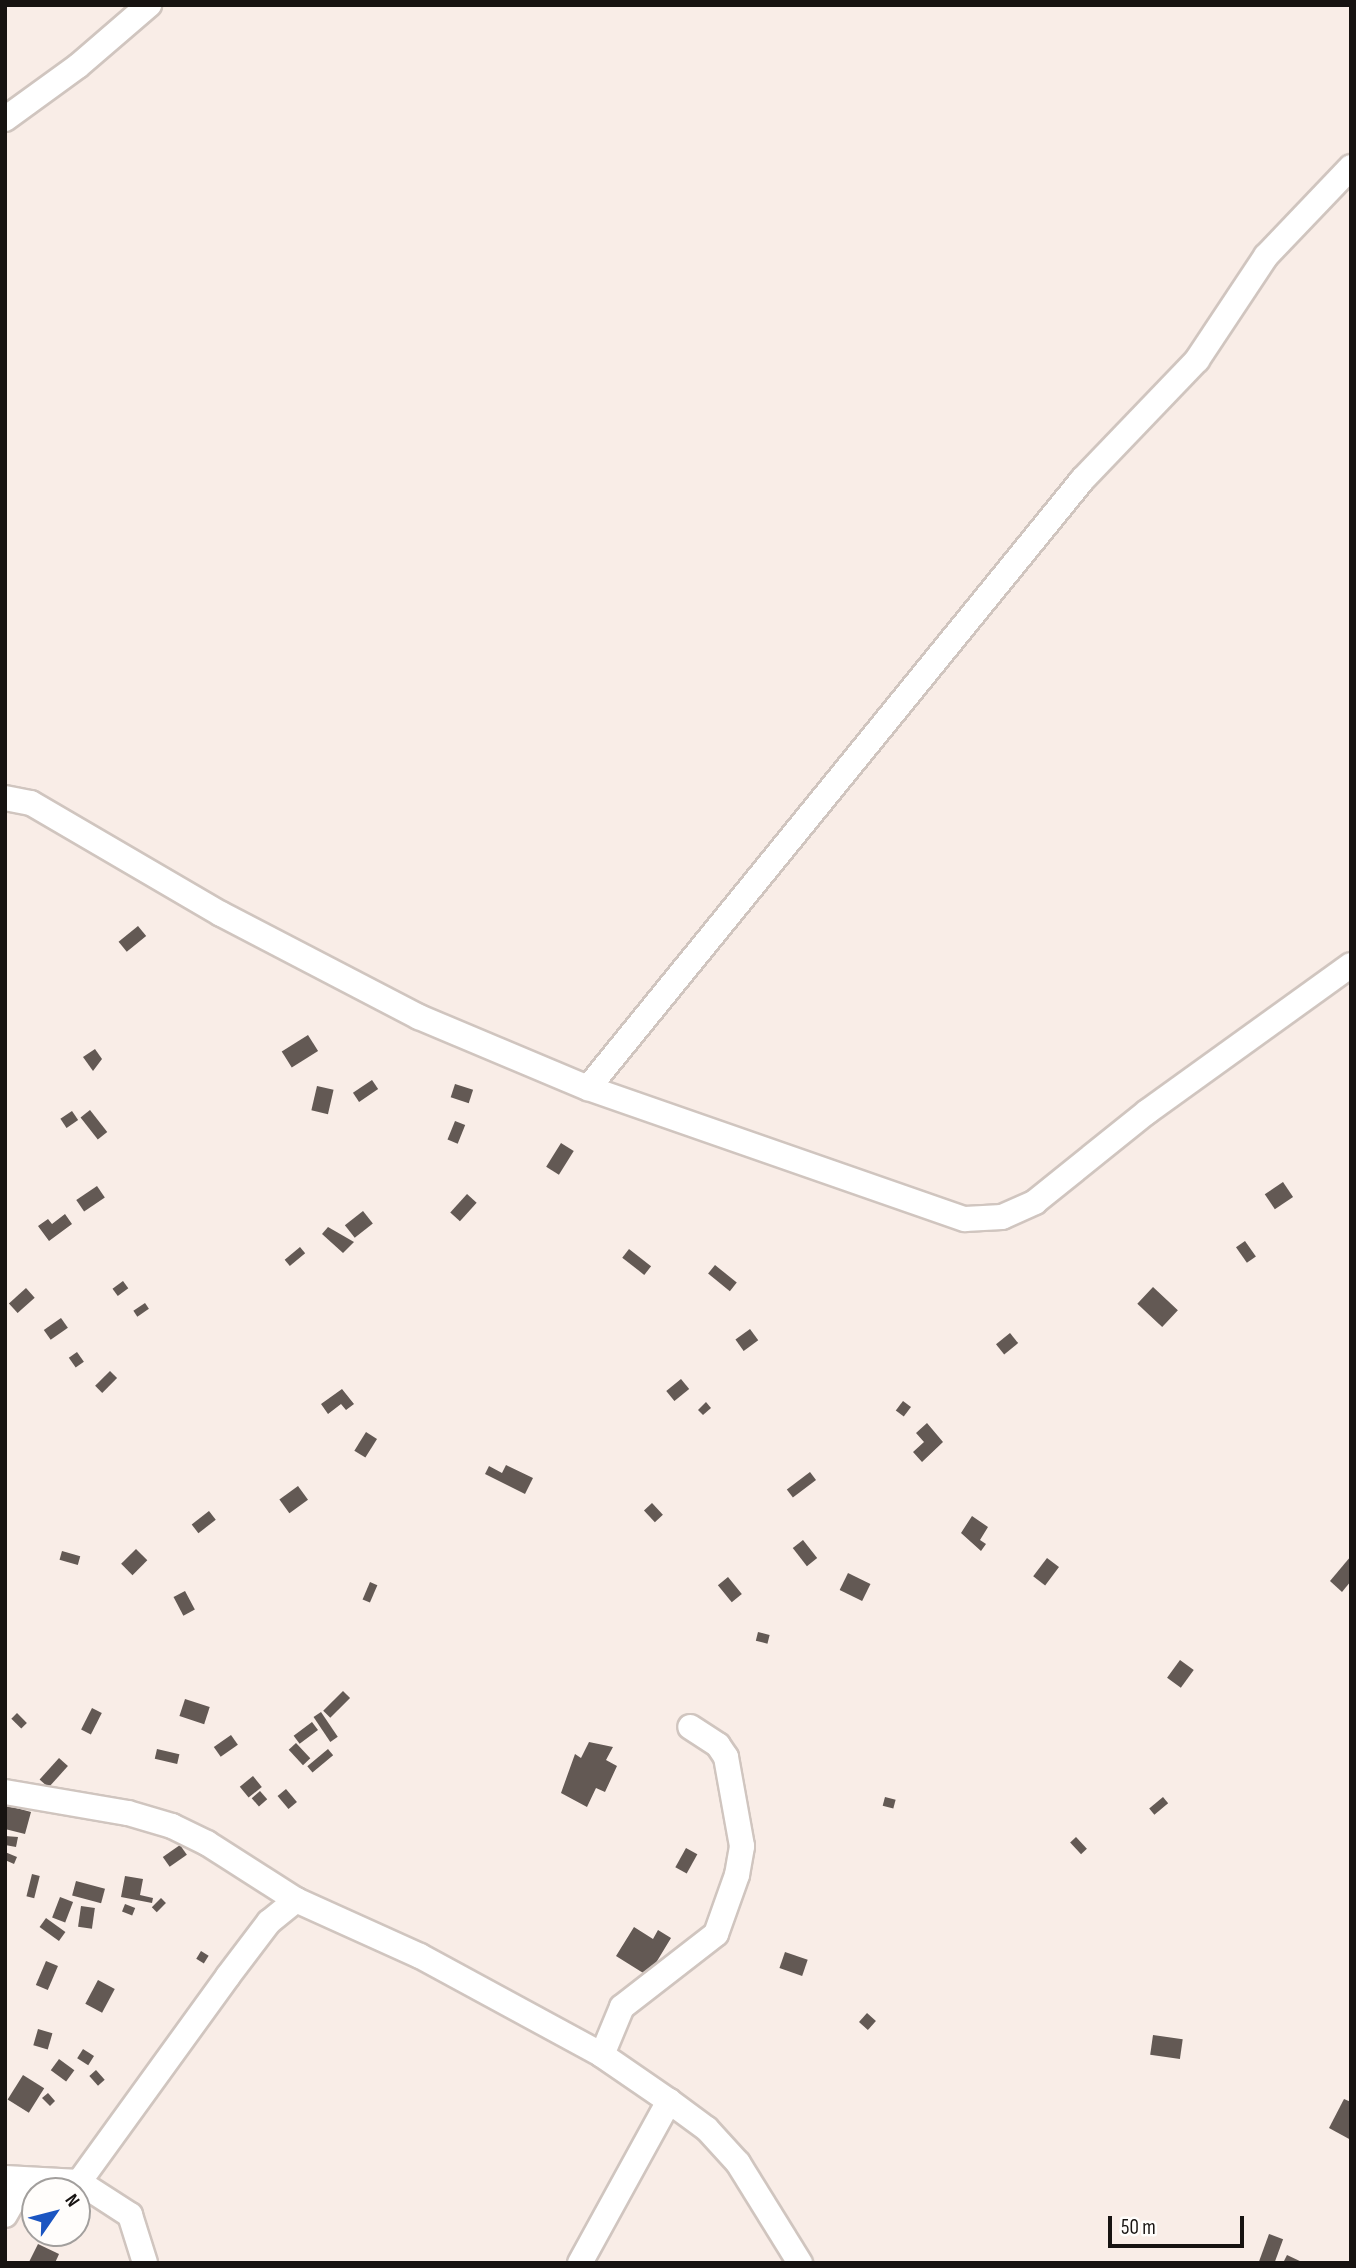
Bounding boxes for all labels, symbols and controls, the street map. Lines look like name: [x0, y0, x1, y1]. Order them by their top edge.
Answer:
north arrow: [21, 2177, 91, 2247]
text: N: [60, 2190, 84, 2212]
scale bar: [1111, 2202, 1248, 2246]
text: 50 m: [1121, 2215, 1156, 2240]

